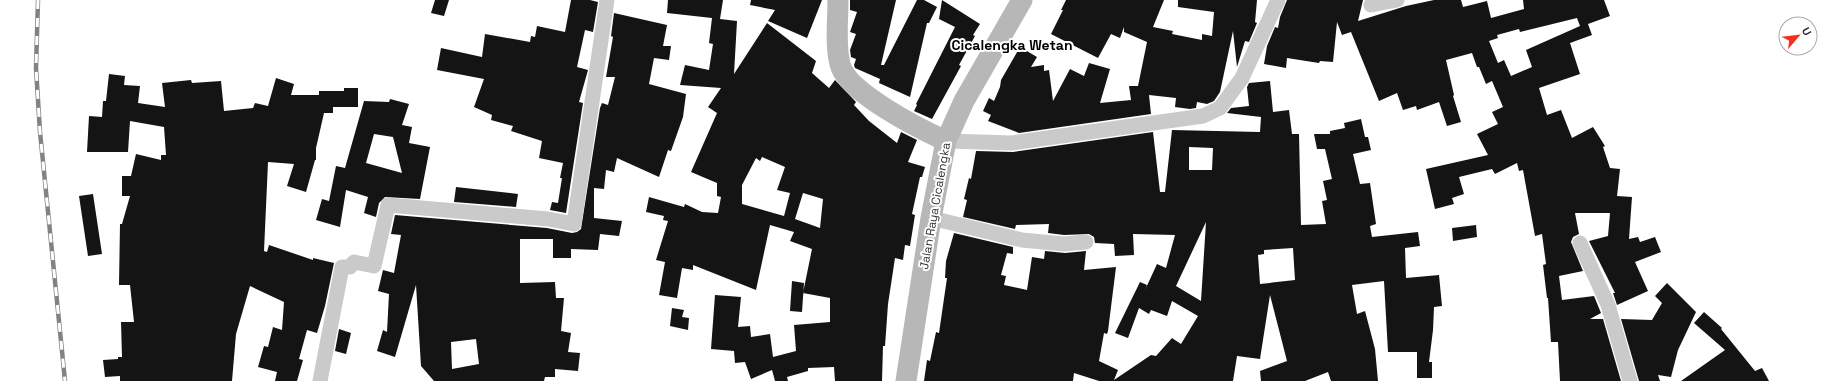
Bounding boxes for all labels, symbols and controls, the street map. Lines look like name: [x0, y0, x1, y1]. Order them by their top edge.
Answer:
north arrow: [1778, 16, 1818, 56]
text: U: [1799, 25, 1815, 38]
district label: Cicalengka Wetan: [951, 36, 1073, 54]
street label: Jalan Raya Cicalengka: [916, 141, 954, 271]

